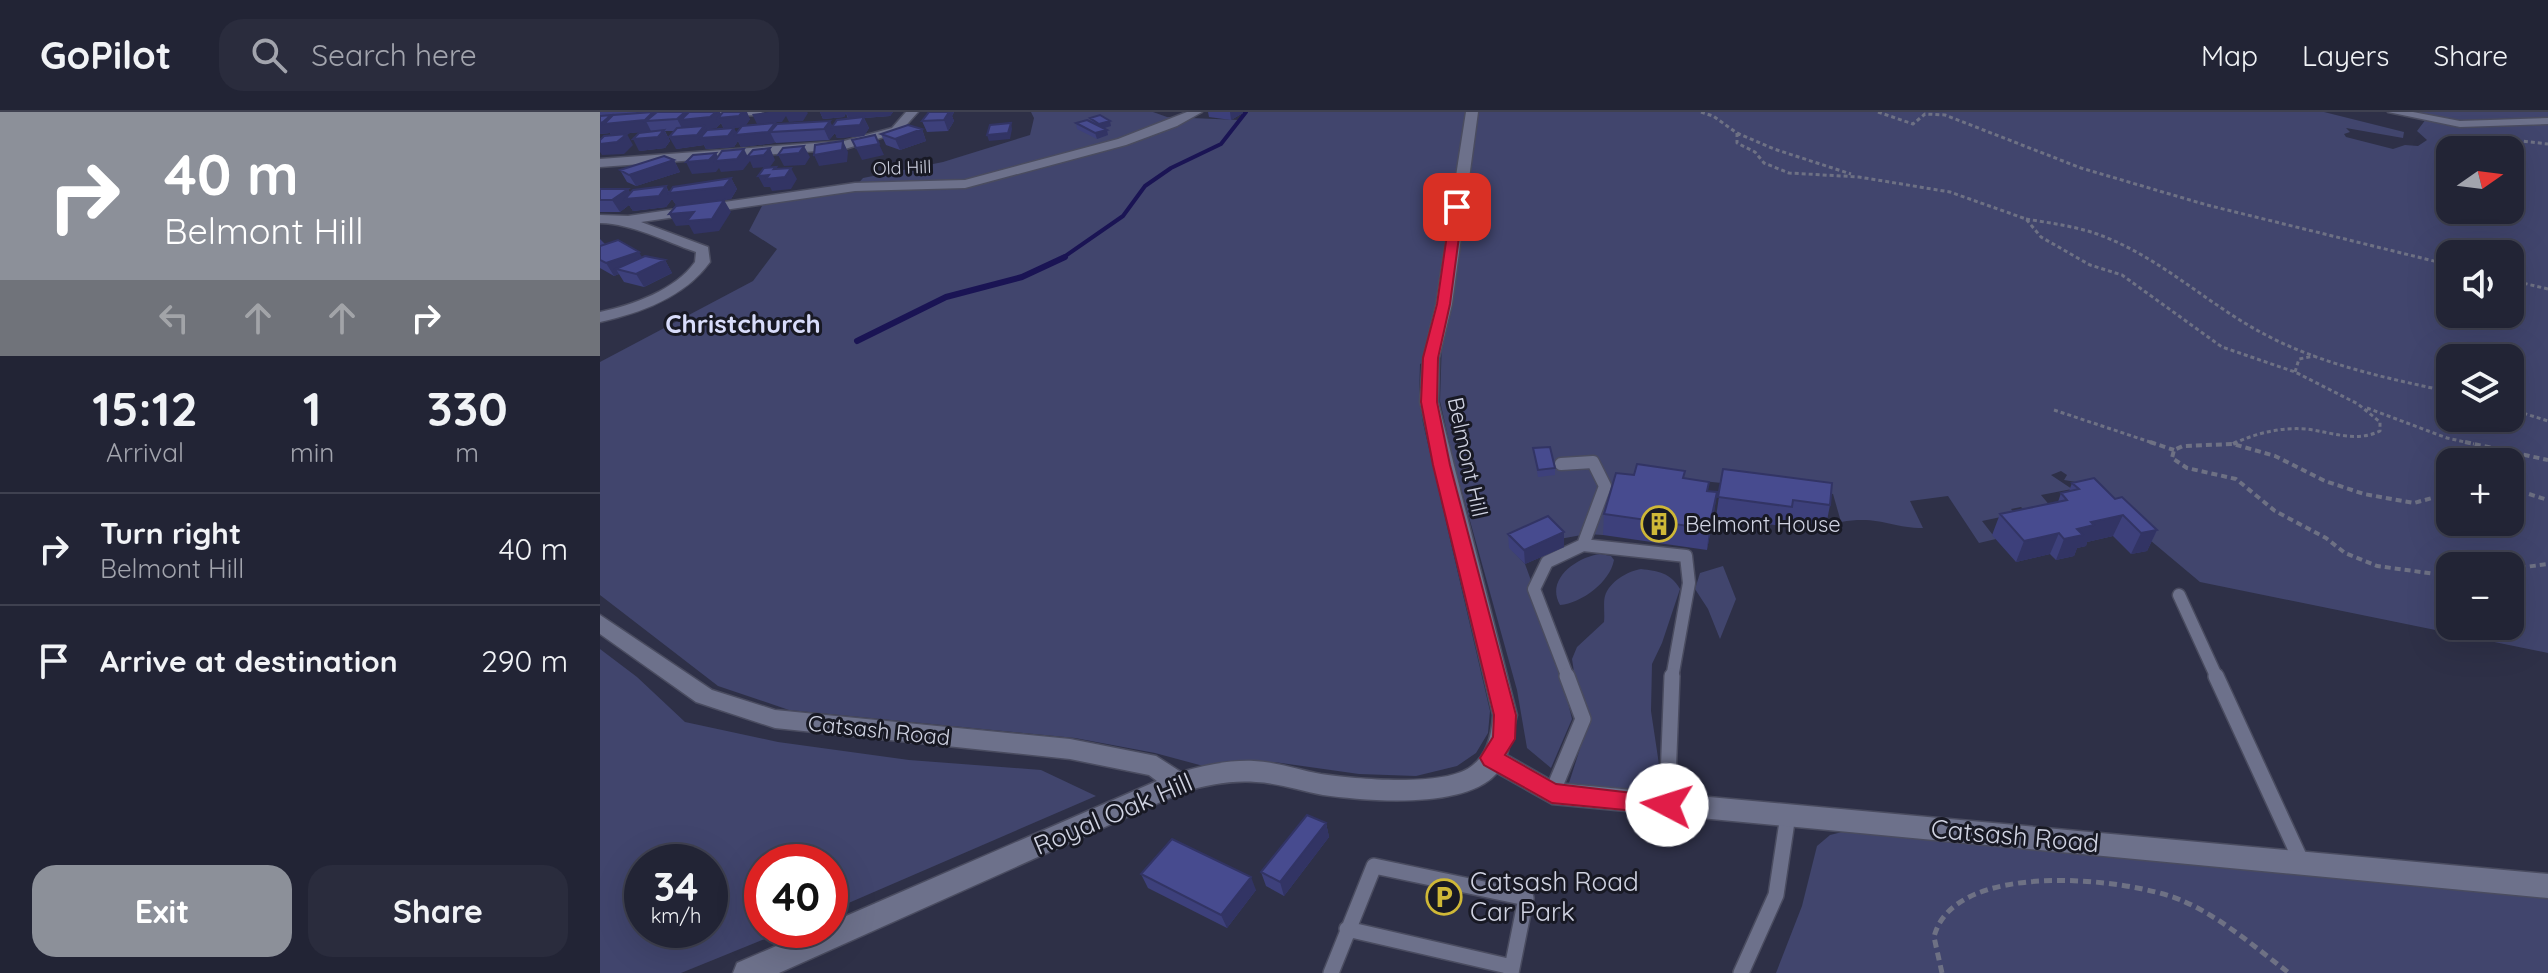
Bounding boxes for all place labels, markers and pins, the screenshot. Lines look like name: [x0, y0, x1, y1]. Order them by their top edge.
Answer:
pin: [1423, 173, 1491, 241]
building icon: Belmont House: [1640, 505, 1678, 543]
place label: Belmont House: [1685, 510, 1841, 538]
place label: Catsash Road Car Park: [1470, 865, 1639, 928]
parking icon: Catsash Road Car Park: [1425, 878, 1463, 916]

